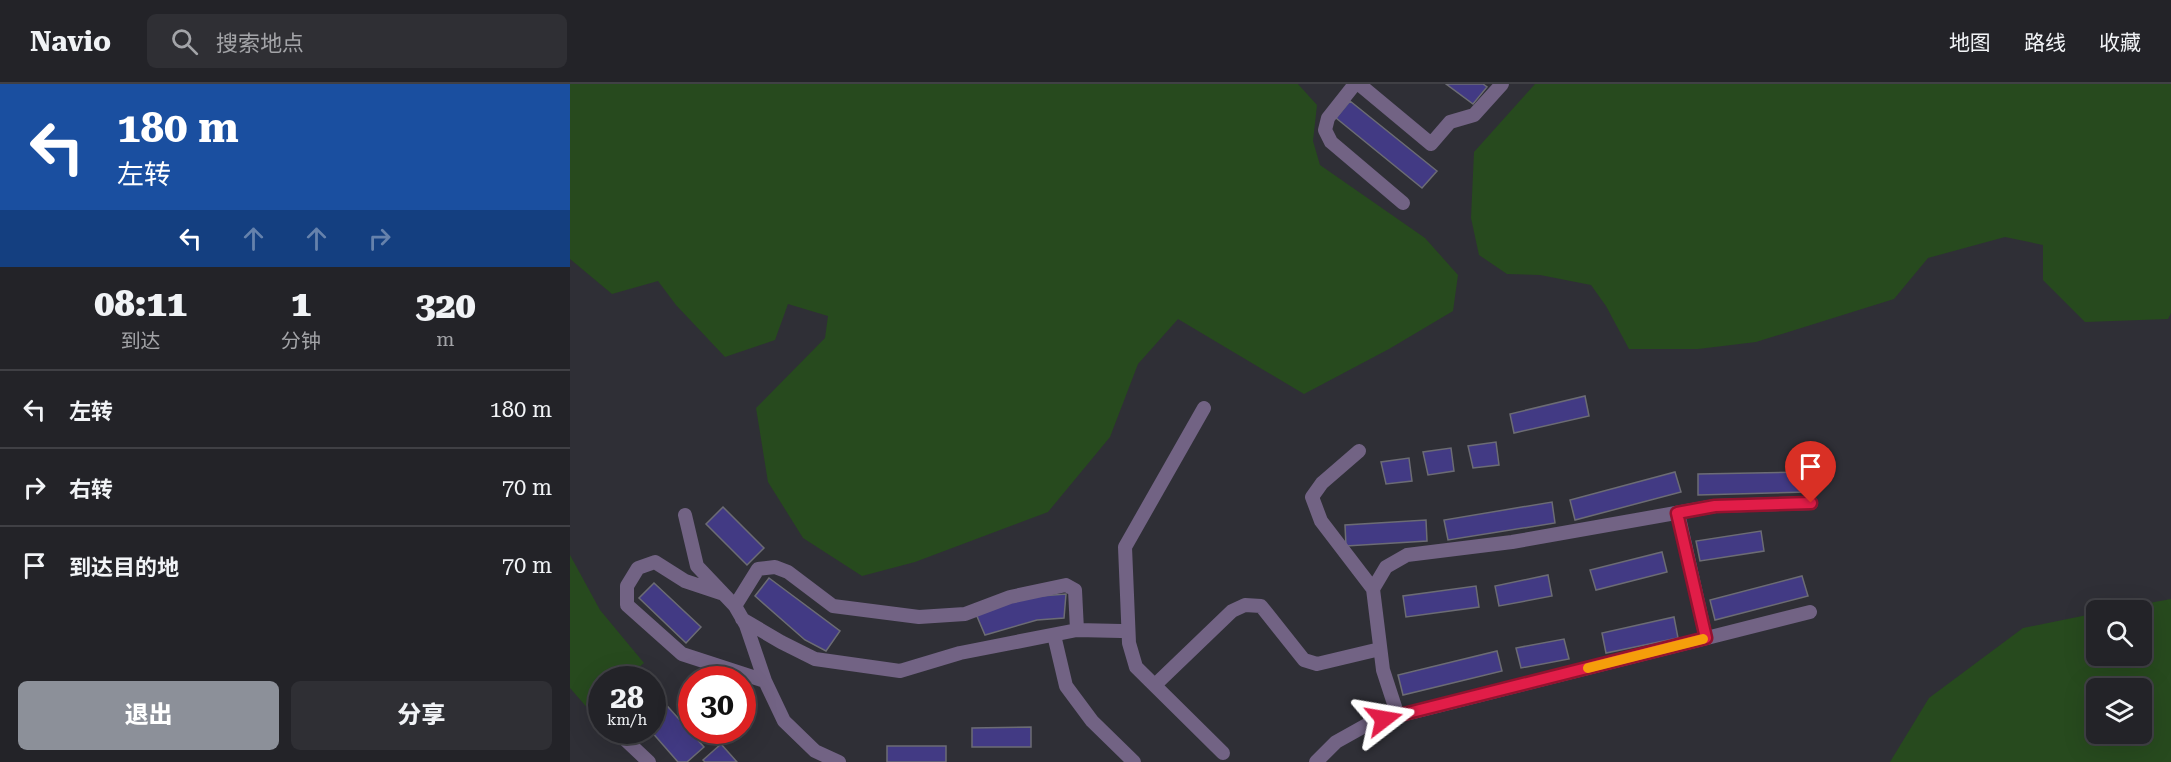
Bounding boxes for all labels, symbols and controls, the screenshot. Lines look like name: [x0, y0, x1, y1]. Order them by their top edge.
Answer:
search box: [147, 14, 567, 68]
text: Navio: [30, 25, 111, 58]
icon: search: [168, 25, 201, 58]
text: 搜索地点: [216, 31, 304, 56]
text: 地图: [1949, 31, 1991, 55]
text: 路线: [2024, 31, 2066, 55]
text: 收藏: [2099, 31, 2141, 55]
text: 180 m: [117, 103, 239, 152]
icon: left: [18, 108, 96, 186]
text: 左转: [117, 159, 171, 191]
icon: left: [174, 222, 207, 255]
icon: ahead: [237, 222, 270, 255]
icon: ahead: [300, 222, 333, 255]
icon: right: [363, 222, 396, 255]
text: 08:11: [94, 283, 187, 325]
text: 1: [291, 283, 311, 325]
text: 320: [415, 285, 476, 327]
text: m: [436, 327, 455, 351]
text: 到达: [121, 329, 161, 353]
text: 分钟: [281, 329, 321, 353]
icon: left: [18, 393, 51, 426]
text: 180 m: [489, 397, 552, 422]
text: 左转: [69, 399, 113, 424]
pin: [1785, 441, 1836, 503]
icon: arrive: [1794, 450, 1827, 483]
icon: right: [18, 471, 51, 504]
text: 70 m: [502, 475, 552, 500]
text: 右转: [69, 477, 113, 502]
icon: arrive: [18, 549, 51, 582]
text: 70 m: [502, 553, 552, 578]
text: 到达目的地: [69, 555, 179, 580]
map controls: [2086, 600, 2152, 744]
button: search: [2086, 600, 2152, 666]
speed limit sign: 30: [678, 666, 756, 744]
button: layers: [2086, 678, 2152, 744]
text: 28: [610, 680, 644, 715]
button: 退出: [18, 681, 279, 750]
button: 分享: [291, 681, 552, 750]
position arrow: [1352, 687, 1416, 751]
text: km/h: [607, 711, 647, 729]

